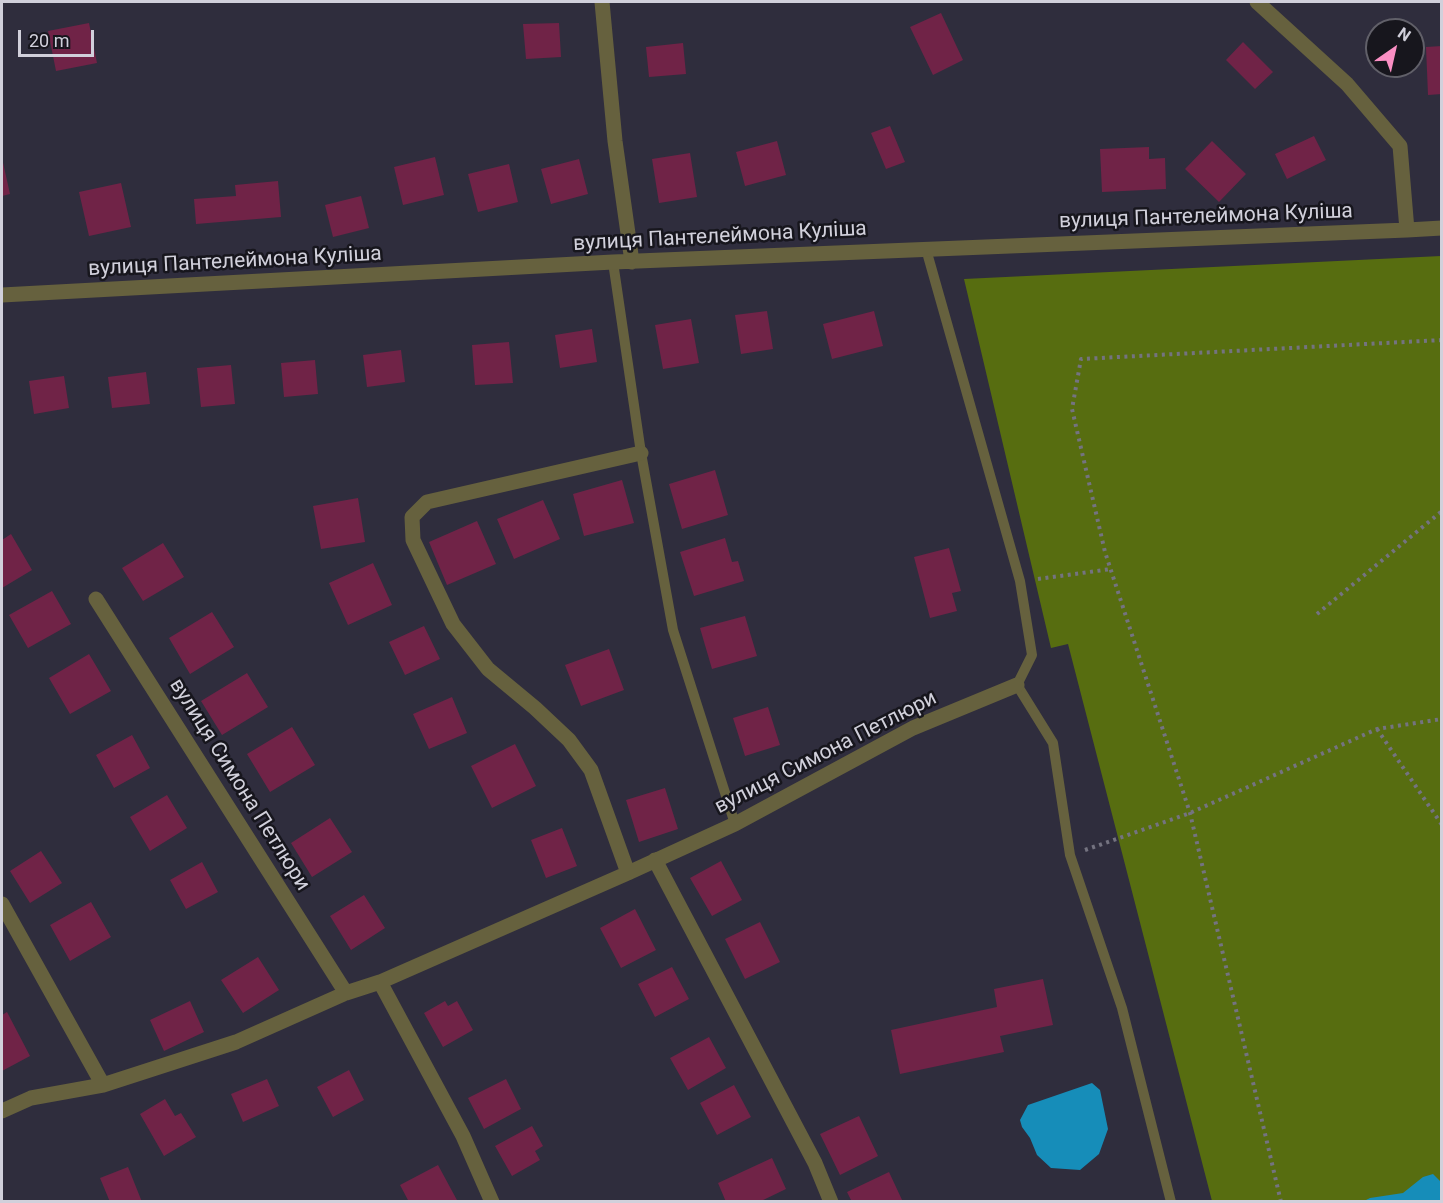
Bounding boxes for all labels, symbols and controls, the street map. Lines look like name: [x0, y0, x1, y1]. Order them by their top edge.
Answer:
scale bar: [21, 18, 98, 56]
north arrow: [1365, 18, 1425, 78]
text: N: [1394, 23, 1414, 45]
text: 20 m: [29, 30, 69, 51]
street label: вулиця Пантелеймона Куліша: [1059, 199, 1353, 235]
street label: вулиця Пантелеймона Куліша: [573, 217, 867, 257]
street label: вулиця Пантелеймона Куліша: [88, 242, 382, 282]
street label: вулиця Симона Петлюри: [163, 674, 315, 896]
street label: вулиця Симона Петлюри: [711, 686, 941, 820]

